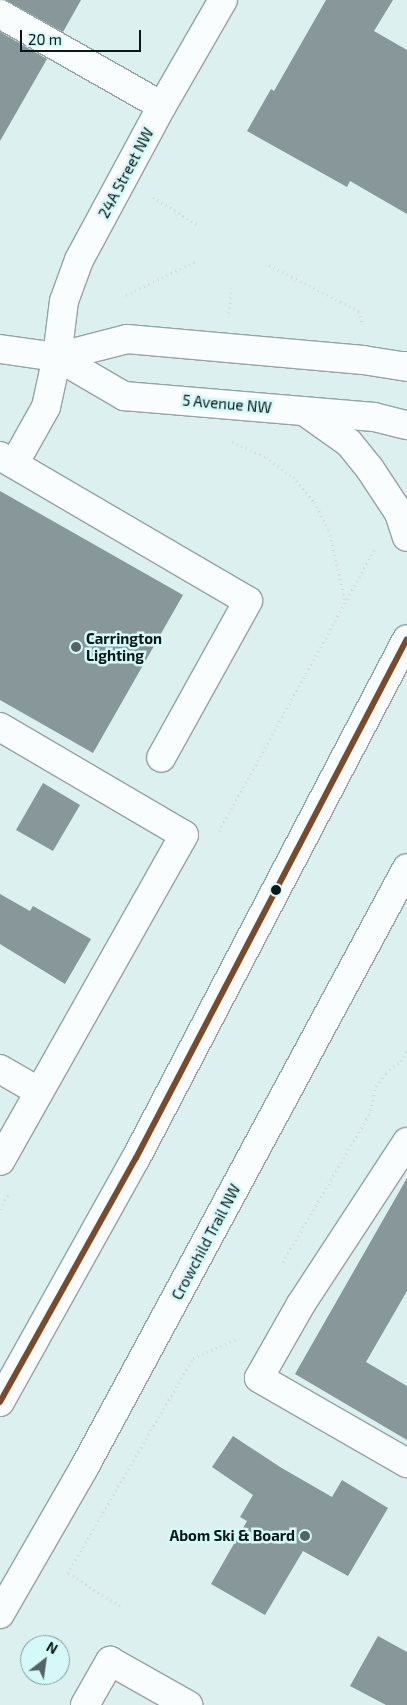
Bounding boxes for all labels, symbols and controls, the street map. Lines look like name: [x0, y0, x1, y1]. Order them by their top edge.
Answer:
scale bar: [22, 20, 144, 52]
text: 20 m: [28, 30, 62, 48]
street label: 24A Street NW: [95, 125, 157, 221]
street label: 5 Avenue NW: [181, 391, 273, 417]
place label: Carrington Lighting: [86, 629, 162, 664]
marker: Carrington Lighting: [70, 641, 82, 653]
unlabelled marker: [271, 885, 281, 895]
street label: Crowchild Trail NW: [168, 1181, 244, 1303]
place label: Abom Ski & Board: [169, 1527, 295, 1545]
marker: Abom Ski & Board: [299, 1530, 311, 1542]
north arrow: [20, 1635, 70, 1685]
text: N: [44, 1638, 61, 1657]

